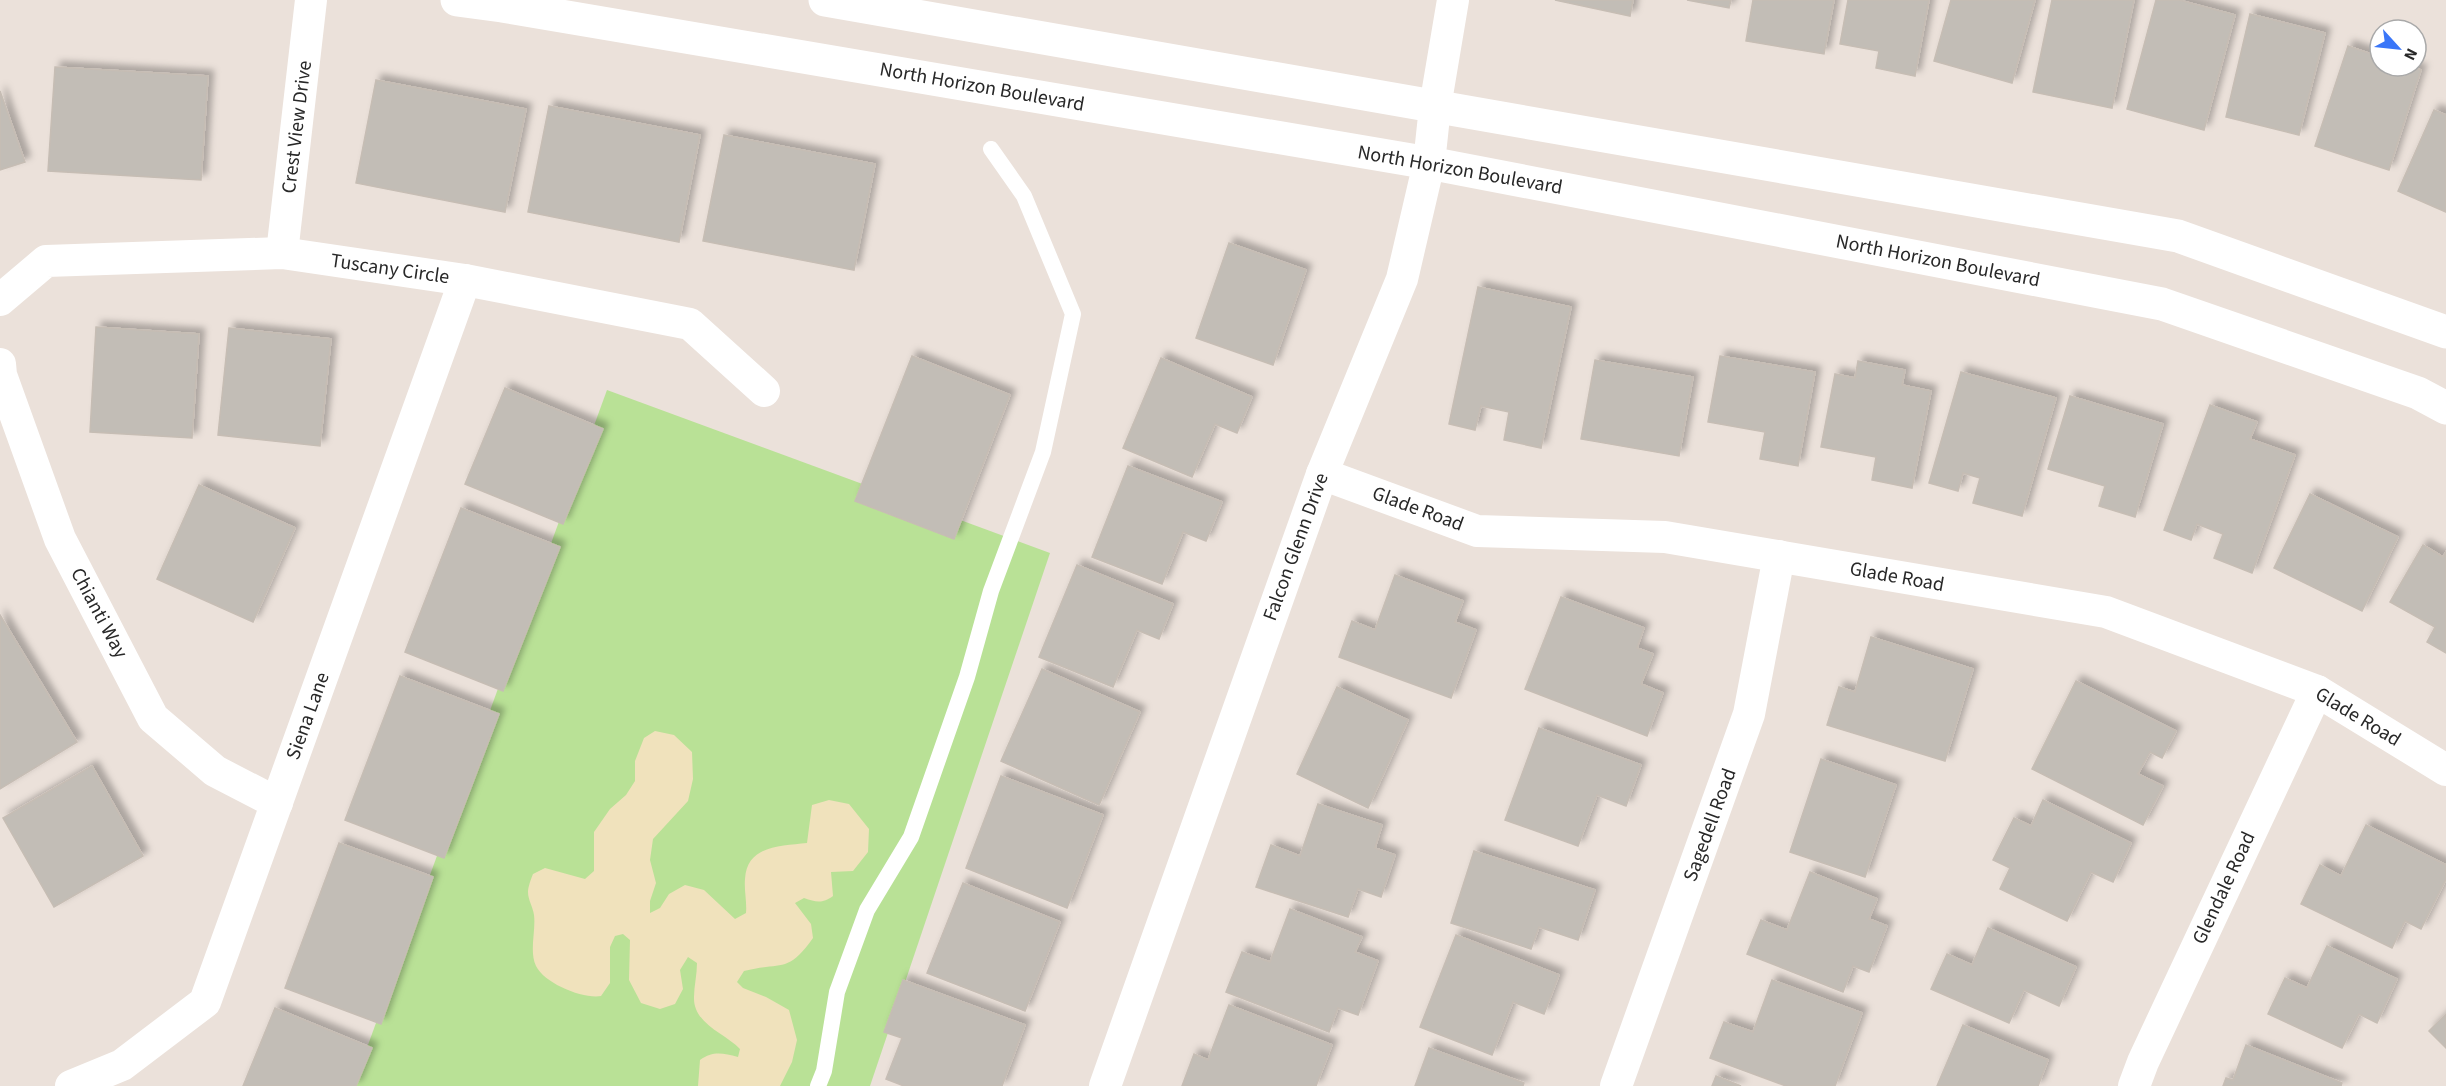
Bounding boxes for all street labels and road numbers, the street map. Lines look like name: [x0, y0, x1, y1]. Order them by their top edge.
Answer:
street label: North Horizon Boulevard: [877, 55, 1087, 119]
street label: Crest View Drive: [275, 59, 319, 195]
street label: North Horizon Boulevard: [1355, 138, 1565, 202]
street label: North Horizon Boulevard: [1833, 227, 2043, 295]
street label: Tuscany Circle: [329, 247, 451, 291]
street label: Falcon Glenn Drive: [1256, 469, 1336, 625]
street label: Glade Road: [1368, 480, 1468, 538]
street label: Glade Road: [1848, 555, 1946, 599]
street label: Chianti Way: [63, 563, 135, 664]
street label: Siena Lane: [279, 668, 337, 764]
street label: Glade Road: [2310, 680, 2406, 754]
street label: Sagedell Road: [1677, 764, 1743, 886]
street label: Glendale Road: [2186, 827, 2262, 949]

